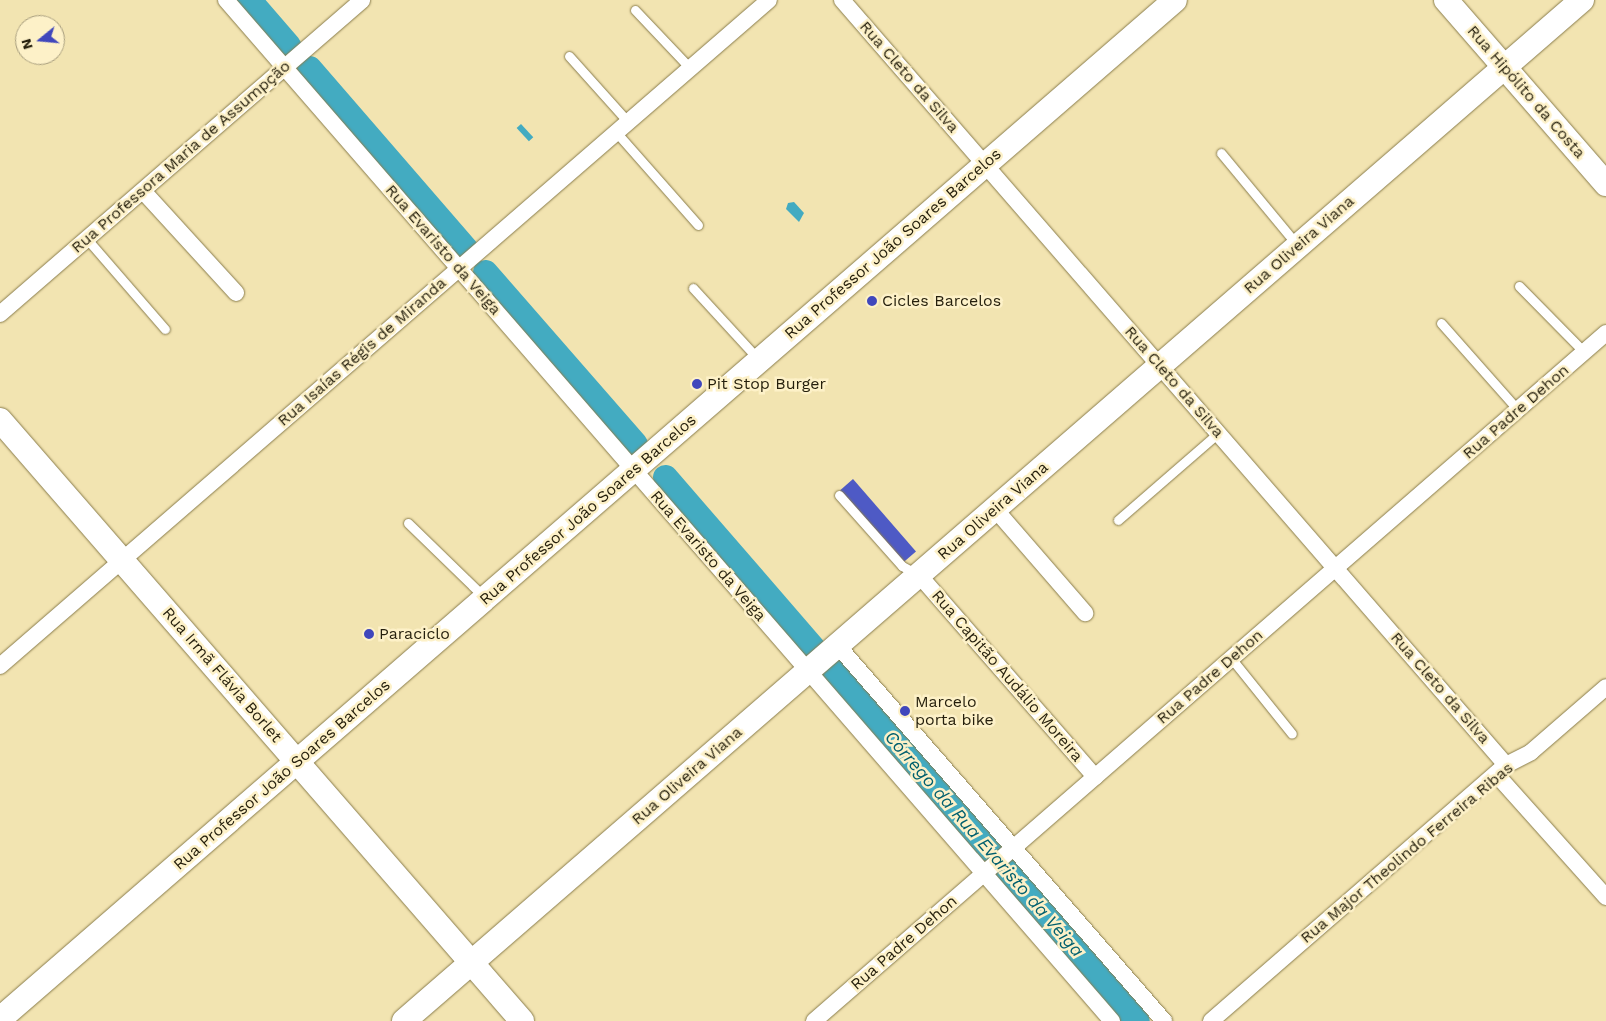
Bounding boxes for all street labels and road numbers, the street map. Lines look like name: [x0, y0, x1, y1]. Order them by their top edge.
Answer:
street label: Rua Cleto da Silva: [855, 17, 963, 137]
street label: Rua Hipólito da Costa: [1463, 21, 1589, 163]
street label: Rua Professora Maria de Assumpção: [67, 56, 295, 258]
street label: Rua Professor João Soares Barcelos: [780, 144, 1006, 344]
street label: Rua Evaristo da Veiga: [381, 180, 505, 320]
street label: Rua Oliveira Viana: [1239, 191, 1359, 299]
street label: Rua Isaías Régis de Miranda: [274, 273, 450, 431]
street label: Rua Cleto da Silva: [1120, 322, 1228, 442]
street label: Rua Padre Dehon: [1459, 361, 1573, 463]
street label: Rua Professor João Soares Barcelos: [475, 410, 701, 610]
street label: Rua Oliveira Viana: [933, 457, 1053, 565]
street label: Rua Evaristo da Veiga: [646, 486, 770, 626]
street label: Rua Capitão Audálio Moreira: [927, 586, 1087, 766]
street label: Rua Irmã Flávia Borlet: [158, 603, 286, 747]
street label: Rua Padre Dehon: [1153, 626, 1267, 728]
street label: Rua Cleto da Silva: [1386, 628, 1494, 748]
street label: Rua Professor João Soares Barcelos: [169, 675, 395, 875]
street label: Rua Oliveira Viana: [627, 722, 747, 830]
street label: Rua Major Theolindo Ferreira Ribas: [1296, 758, 1518, 948]
street label: Rua Padre Dehon: [847, 892, 961, 994]

